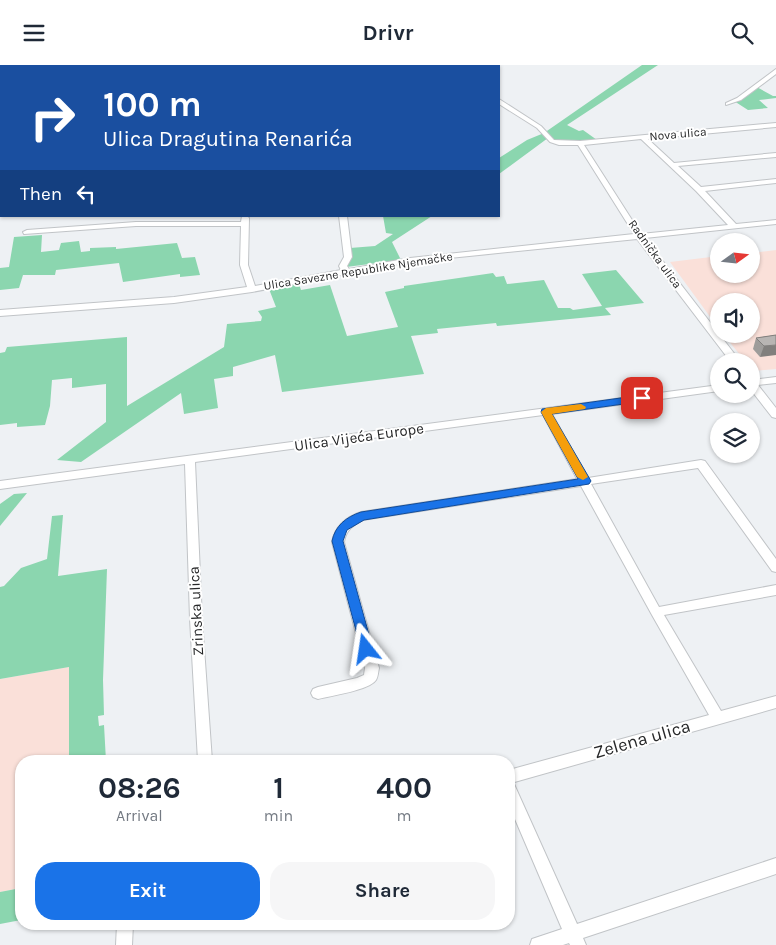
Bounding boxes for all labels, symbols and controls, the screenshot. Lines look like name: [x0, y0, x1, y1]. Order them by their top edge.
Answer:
icon: menu: [20, 19, 48, 47]
icon: search: [728, 19, 756, 47]
text: Drivr: [362, 20, 414, 46]
text: 100 m: [103, 84, 202, 125]
icon: right: [20, 85, 85, 150]
street label: Nova ulica: [649, 125, 707, 143]
text: Ulica Dragutina Renarića: [103, 126, 353, 152]
icon: left: [72, 180, 100, 208]
text: Then: [20, 183, 62, 205]
street label: Radnička ulica: [625, 217, 685, 291]
north arrow: [710, 233, 760, 283]
map controls: [710, 233, 760, 463]
street label: Ulica Savezne Republike Njemačke: [263, 249, 453, 293]
button: sound: [710, 293, 760, 343]
button: search: [710, 353, 760, 403]
pin: [621, 377, 663, 419]
icon: arrive: [628, 384, 656, 412]
button: layers: [710, 413, 760, 463]
street label: Ulica Vijeća Europe: [293, 419, 425, 455]
street label: Zrinska ulica: [185, 566, 207, 656]
position arrow: [339, 622, 391, 674]
street label: Zelena ulica: [591, 715, 693, 763]
text: 08:26: [98, 770, 181, 806]
text: 1: [273, 770, 284, 806]
text: 400: [376, 770, 432, 806]
text: Arrival: [116, 806, 163, 825]
text: min: [264, 806, 293, 825]
text: m: [397, 806, 412, 825]
button: Exit: [35, 862, 260, 920]
button: Share: [270, 862, 495, 920]

